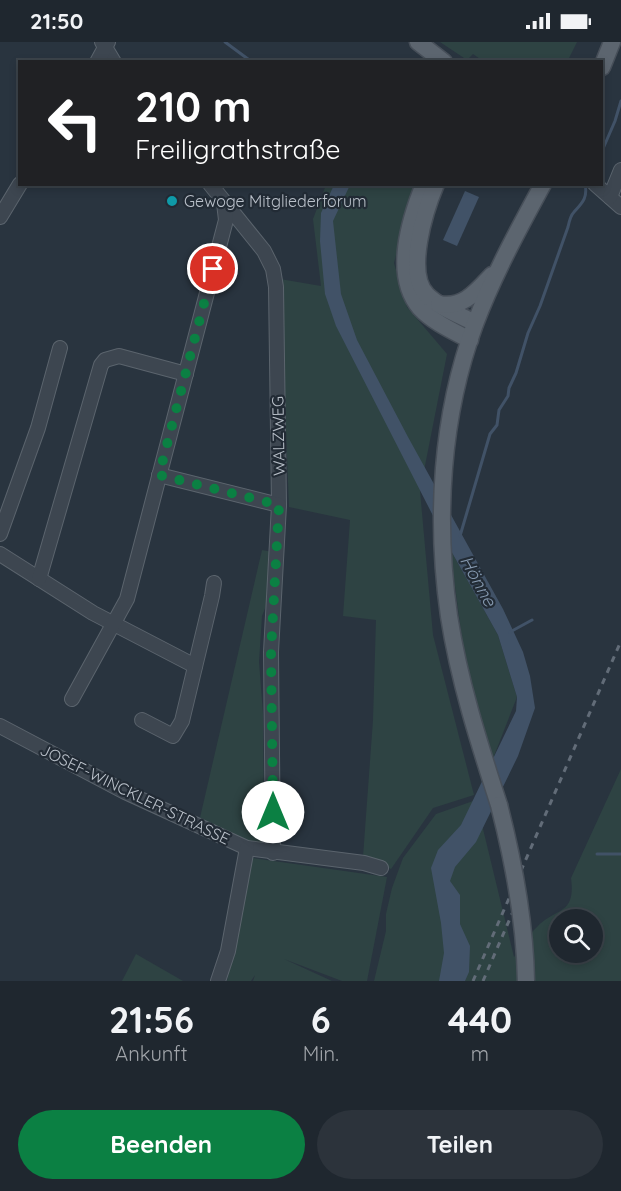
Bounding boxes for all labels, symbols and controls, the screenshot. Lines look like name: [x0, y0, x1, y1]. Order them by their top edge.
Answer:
text: 21:50: [30, 7, 83, 35]
text: 210 m: [135, 80, 252, 133]
icon: left: [36, 84, 114, 162]
text: Freiligrathstraße: [135, 132, 341, 166]
place label: Gewoge Mitgliederforum: [184, 191, 367, 211]
marker: Gewoge Mitgliederforum: [165, 194, 179, 208]
pin: [187, 243, 238, 294]
icon: arrive: [196, 252, 229, 285]
street label: WALZWEG: [267, 396, 289, 476]
water label: Hönne: [455, 551, 502, 611]
street label: JOSEF-WINCKLER-STRASSE: [37, 739, 233, 849]
position arrow: [241, 780, 305, 844]
map controls: [549, 909, 603, 963]
button: search: [549, 909, 603, 963]
text: 21:56: [109, 997, 194, 1042]
text: 6: [311, 997, 331, 1042]
text: 440: [448, 997, 512, 1042]
text: Ankunft: [115, 1041, 187, 1066]
text: Min.: [303, 1041, 339, 1066]
text: m: [471, 1041, 489, 1066]
button: Beenden: [18, 1110, 305, 1179]
button: Teilen: [317, 1110, 603, 1179]

